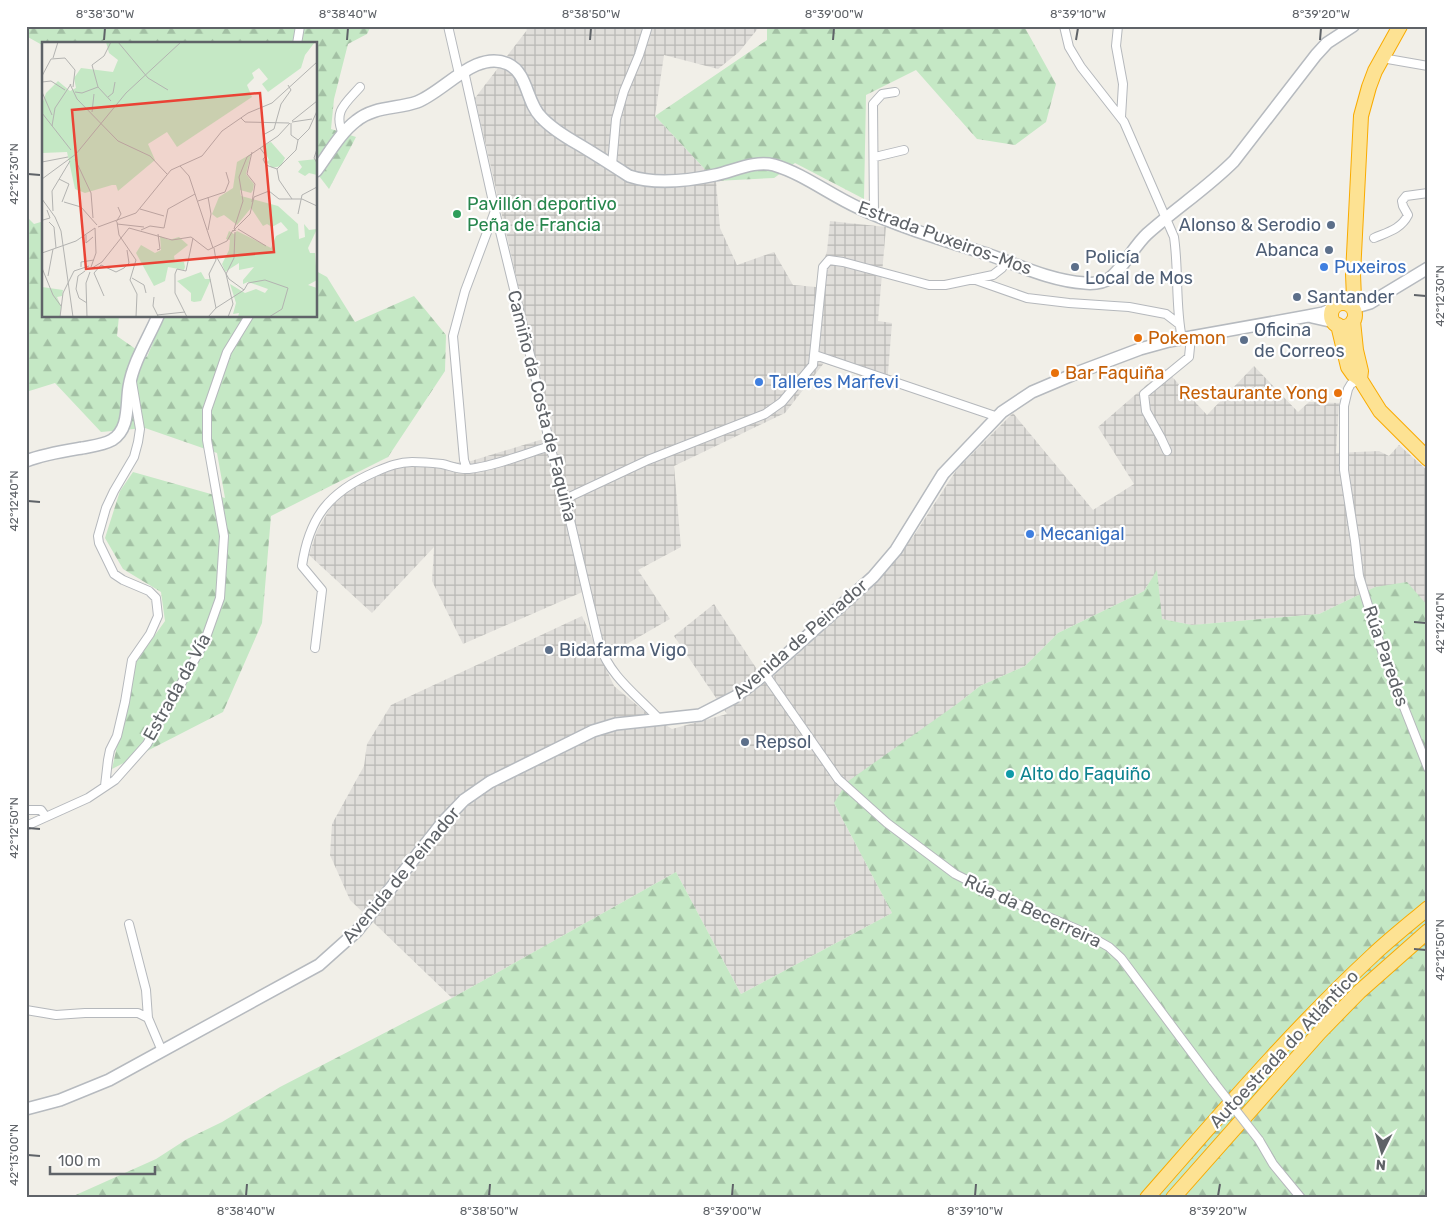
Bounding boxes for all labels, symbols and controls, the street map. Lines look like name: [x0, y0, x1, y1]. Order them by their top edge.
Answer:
text: 8°38'30"W: [76, 7, 135, 21]
text: 8°38'40"W: [319, 7, 378, 21]
text: 8°38'50"W: [562, 7, 621, 21]
text: 8°39'00"W: [805, 7, 864, 21]
text: 8°39'10"W: [1050, 7, 1106, 21]
text: 8°39'20"W: [1292, 7, 1350, 21]
inset map: [42, 42, 318, 318]
text: 42°12'30"N: [7, 143, 21, 205]
place label: Pavillón deportivo Peña de Francia: [467, 193, 617, 236]
street label: Estrada Puxeiros-Mos: [855, 196, 1035, 280]
marker: Pavillón deportivo Peña de Francia: [451, 208, 463, 220]
place label: Alonso & Serodio: [1179, 214, 1321, 236]
marker: Alonso & Serodio: [1325, 219, 1337, 231]
place label: Abanca: [1256, 239, 1319, 261]
marker: Abanca: [1323, 244, 1335, 256]
place label: Policía Local de Mos: [1085, 246, 1193, 289]
place label: Puxeiros: [1334, 256, 1406, 278]
marker: Policía Local de Mos: [1069, 261, 1081, 273]
marker: Puxeiros: [1318, 261, 1330, 273]
text: 42°12'30"N: [1433, 265, 1447, 327]
place label: Santander: [1307, 286, 1395, 308]
street label: Camiño da Costa de Faquiña: [503, 288, 581, 524]
marker: Santander: [1291, 291, 1303, 303]
place label: Oficina de Correos: [1254, 319, 1345, 362]
place label: Pokemon: [1148, 327, 1226, 349]
marker: Pokemon: [1132, 332, 1144, 344]
marker: Oficina de Correos: [1238, 334, 1250, 346]
place label: Bar Faquiña: [1065, 362, 1165, 384]
marker: Bar Faquiña: [1049, 367, 1061, 379]
place label: Talleres Marfevi: [769, 371, 899, 393]
marker: Talleres Marfevi: [753, 376, 765, 388]
place label: Restaurante Yong: [1179, 382, 1328, 404]
marker: Restaurante Yong: [1332, 387, 1344, 399]
text: 42°12'40"N: [7, 470, 21, 532]
place label: Mecanigal: [1040, 523, 1125, 545]
marker: Mecanigal: [1024, 528, 1036, 540]
street label: Avenida de Peinador: [728, 574, 872, 704]
text: 42°12'40"N: [1433, 592, 1447, 654]
street label: Rúa Paredes: [1359, 603, 1413, 709]
street label: Estrada da Vía: [138, 629, 216, 745]
place label: Bidafarma Vigo: [559, 639, 687, 661]
marker: Bidafarma Vigo: [543, 644, 555, 656]
place label: Repsol: [755, 731, 811, 753]
marker: Repsol: [739, 736, 751, 748]
place label: Alto do Faquiño: [1020, 763, 1151, 785]
marker: Alto do Faquiño: [1004, 768, 1016, 780]
text: 42°12'50"N: [7, 797, 21, 859]
street label: Avenida de Peinador: [338, 802, 465, 948]
street label: Rúa da Becerreira: [961, 870, 1105, 952]
text: 42°12'50"N: [1433, 919, 1447, 981]
street label: Autoestrada do Atlántico: [1205, 965, 1363, 1133]
text: 42°13'00"N: [7, 1124, 21, 1186]
north arrow: [1356, 1126, 1406, 1176]
scale bar: [50, 1144, 155, 1176]
text: 100 m: [58, 1152, 100, 1170]
text: N: [1375, 1156, 1387, 1173]
text: 8°38'40"W: [217, 1204, 276, 1218]
text: 8°38'50"W: [460, 1204, 519, 1218]
text: 8°39'00"W: [703, 1204, 762, 1218]
text: 8°39'10"W: [947, 1204, 1003, 1218]
text: 8°39'20"W: [1189, 1204, 1247, 1218]

